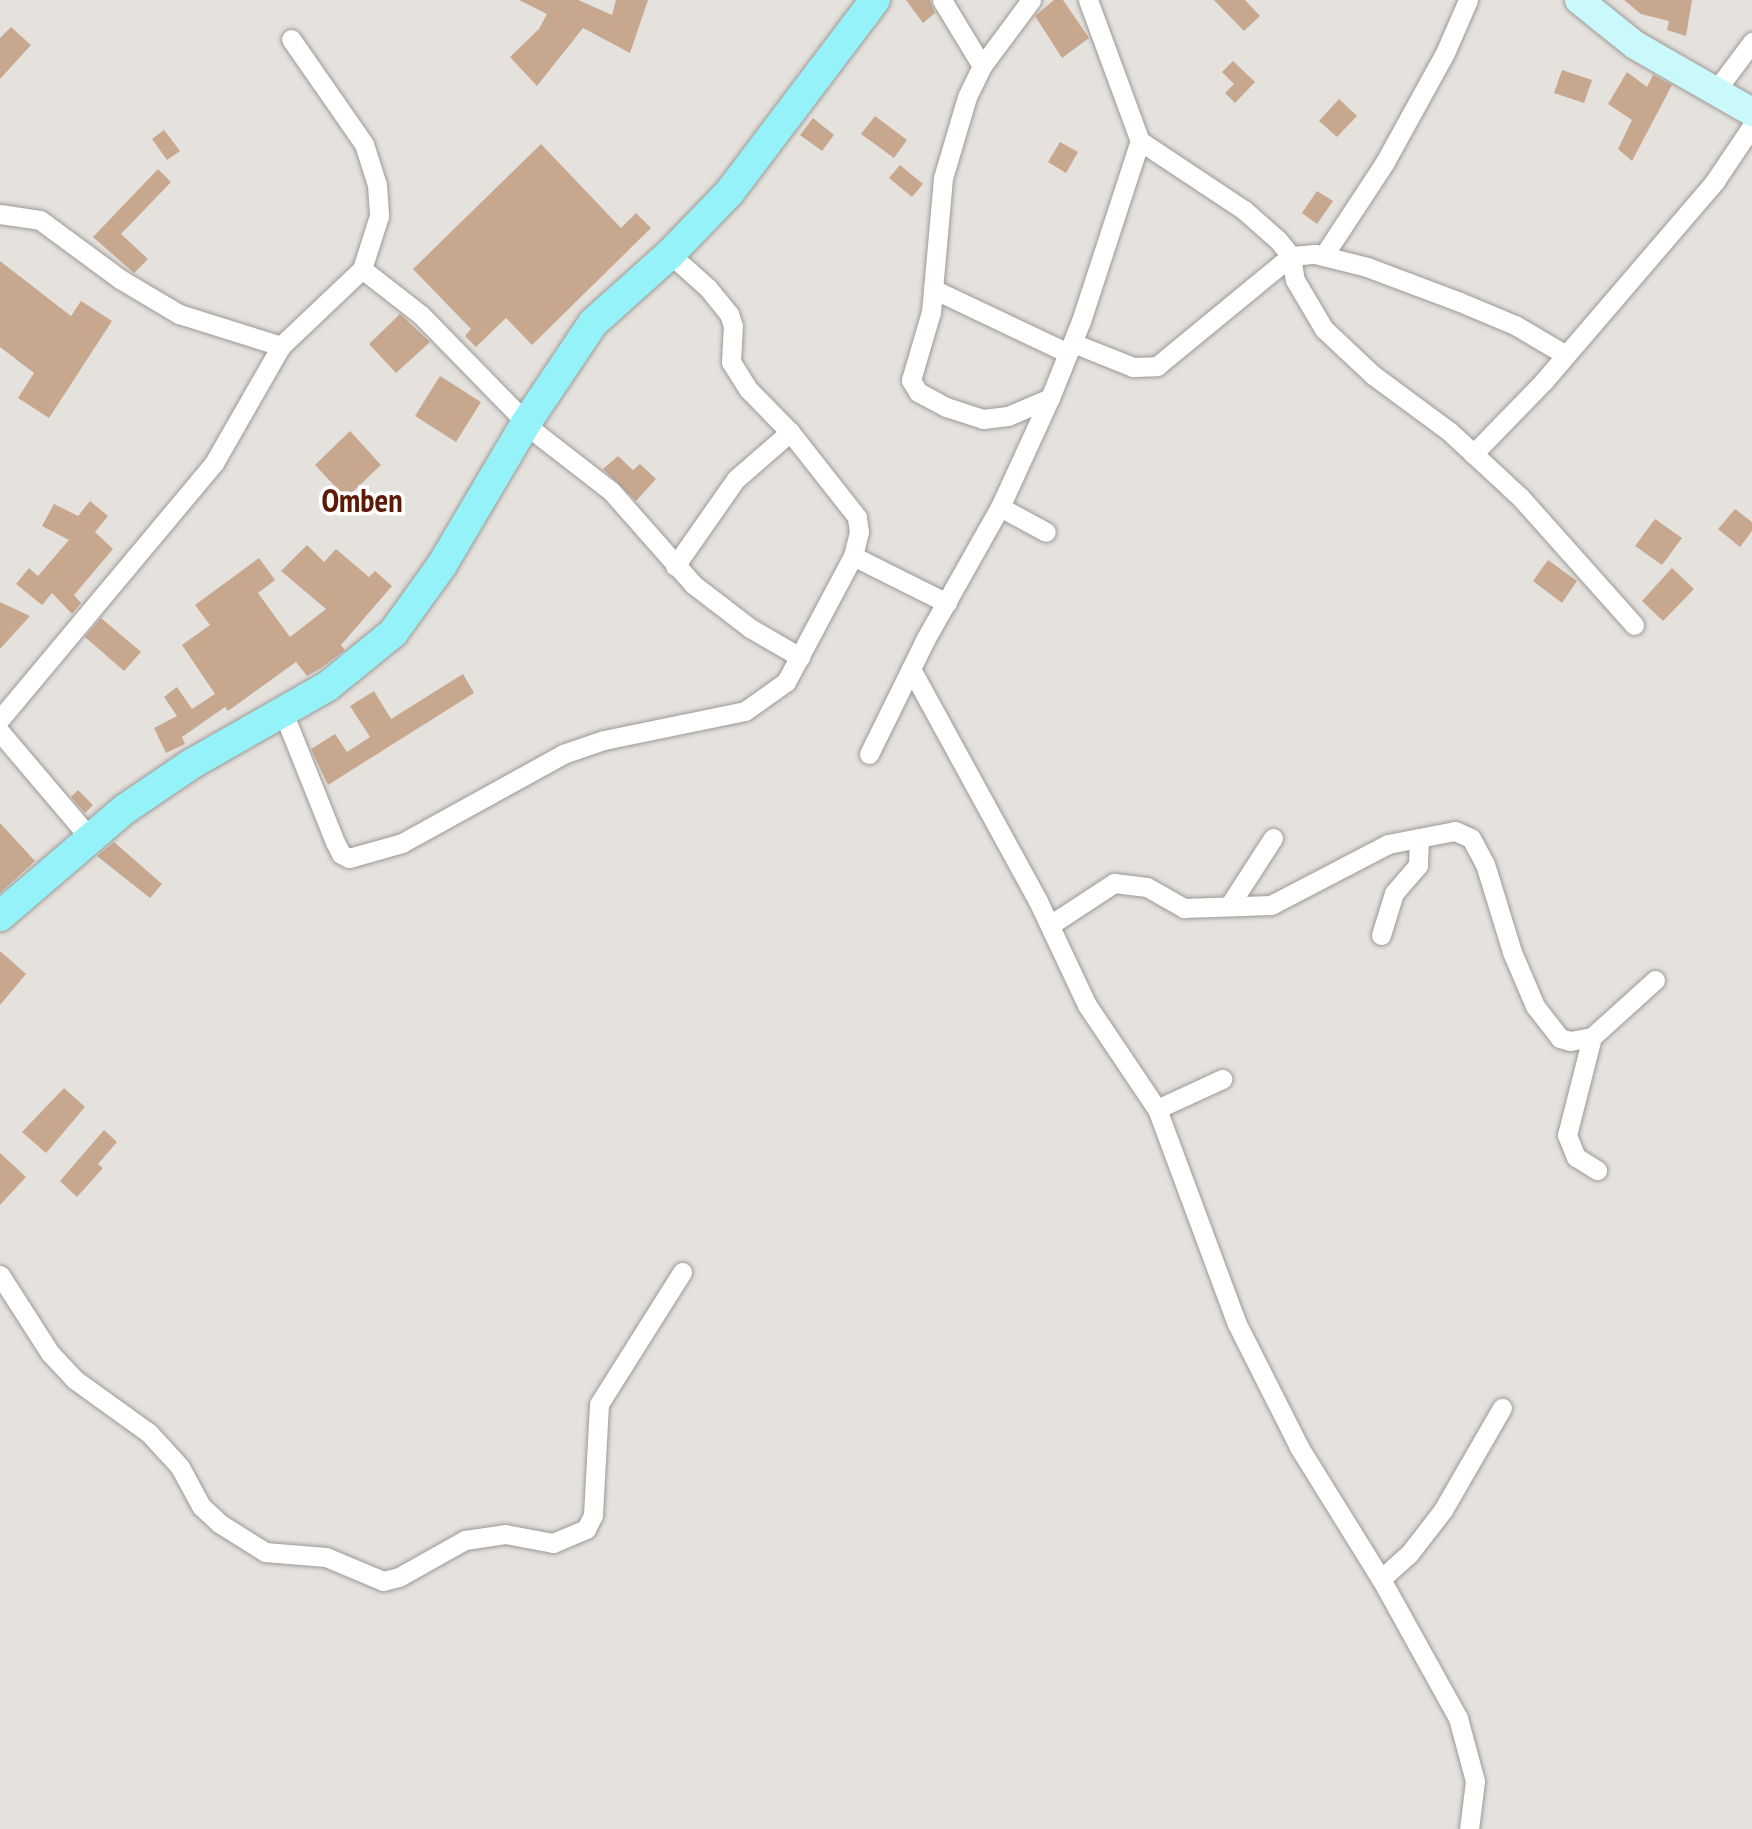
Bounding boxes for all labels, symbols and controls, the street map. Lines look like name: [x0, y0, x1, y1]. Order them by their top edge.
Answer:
district label: Omben: [321, 481, 403, 519]

